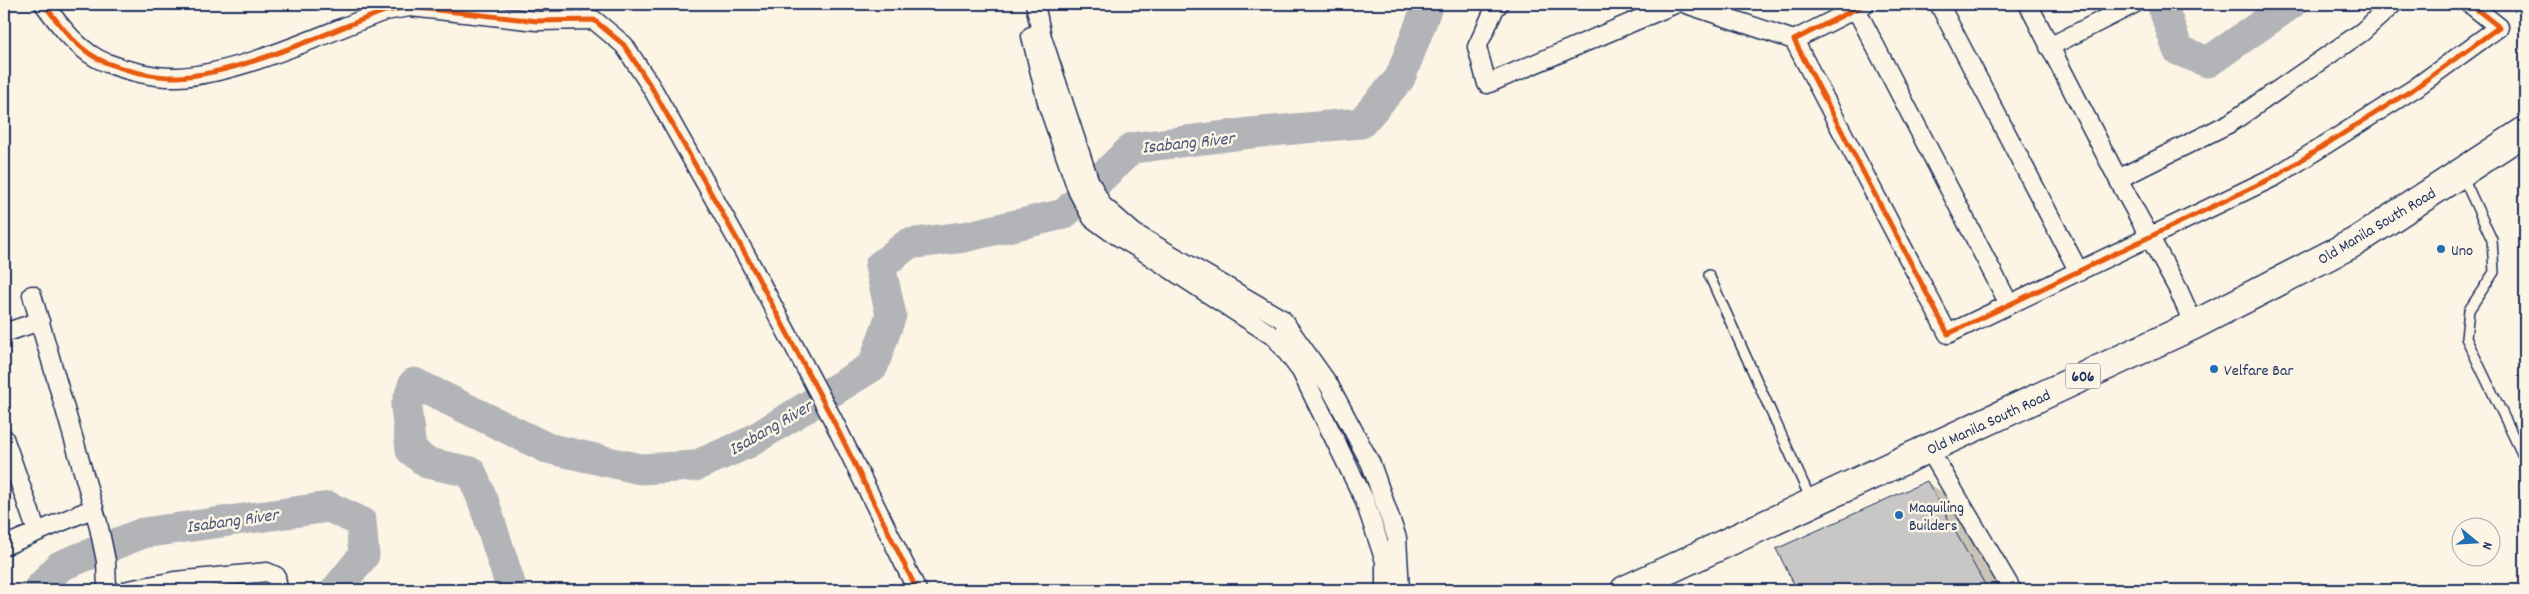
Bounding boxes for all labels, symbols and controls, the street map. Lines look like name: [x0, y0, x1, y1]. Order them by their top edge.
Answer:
water label: Isabang River: [1141, 127, 1238, 162]
street label: Old Manila South Road: [2314, 183, 2441, 272]
place label: Uno: [2451, 240, 2473, 263]
marker: Uno: [2435, 243, 2447, 255]
place label: Velfare Bar: [2224, 360, 2293, 383]
marker: Velfare Bar: [2208, 363, 2220, 375]
road number: 606: [2066, 364, 2100, 388]
street label: Old Manila South Road: [1923, 384, 2055, 462]
water label: Isabang River: [725, 394, 819, 463]
place label: Maquiling Builders: [1909, 497, 1964, 538]
water label: Isabang River: [185, 503, 282, 541]
marker: Maquiling Builders: [1893, 509, 1905, 521]
north arrow: [2452, 516, 2502, 566]
text: N: [2476, 539, 2497, 552]

